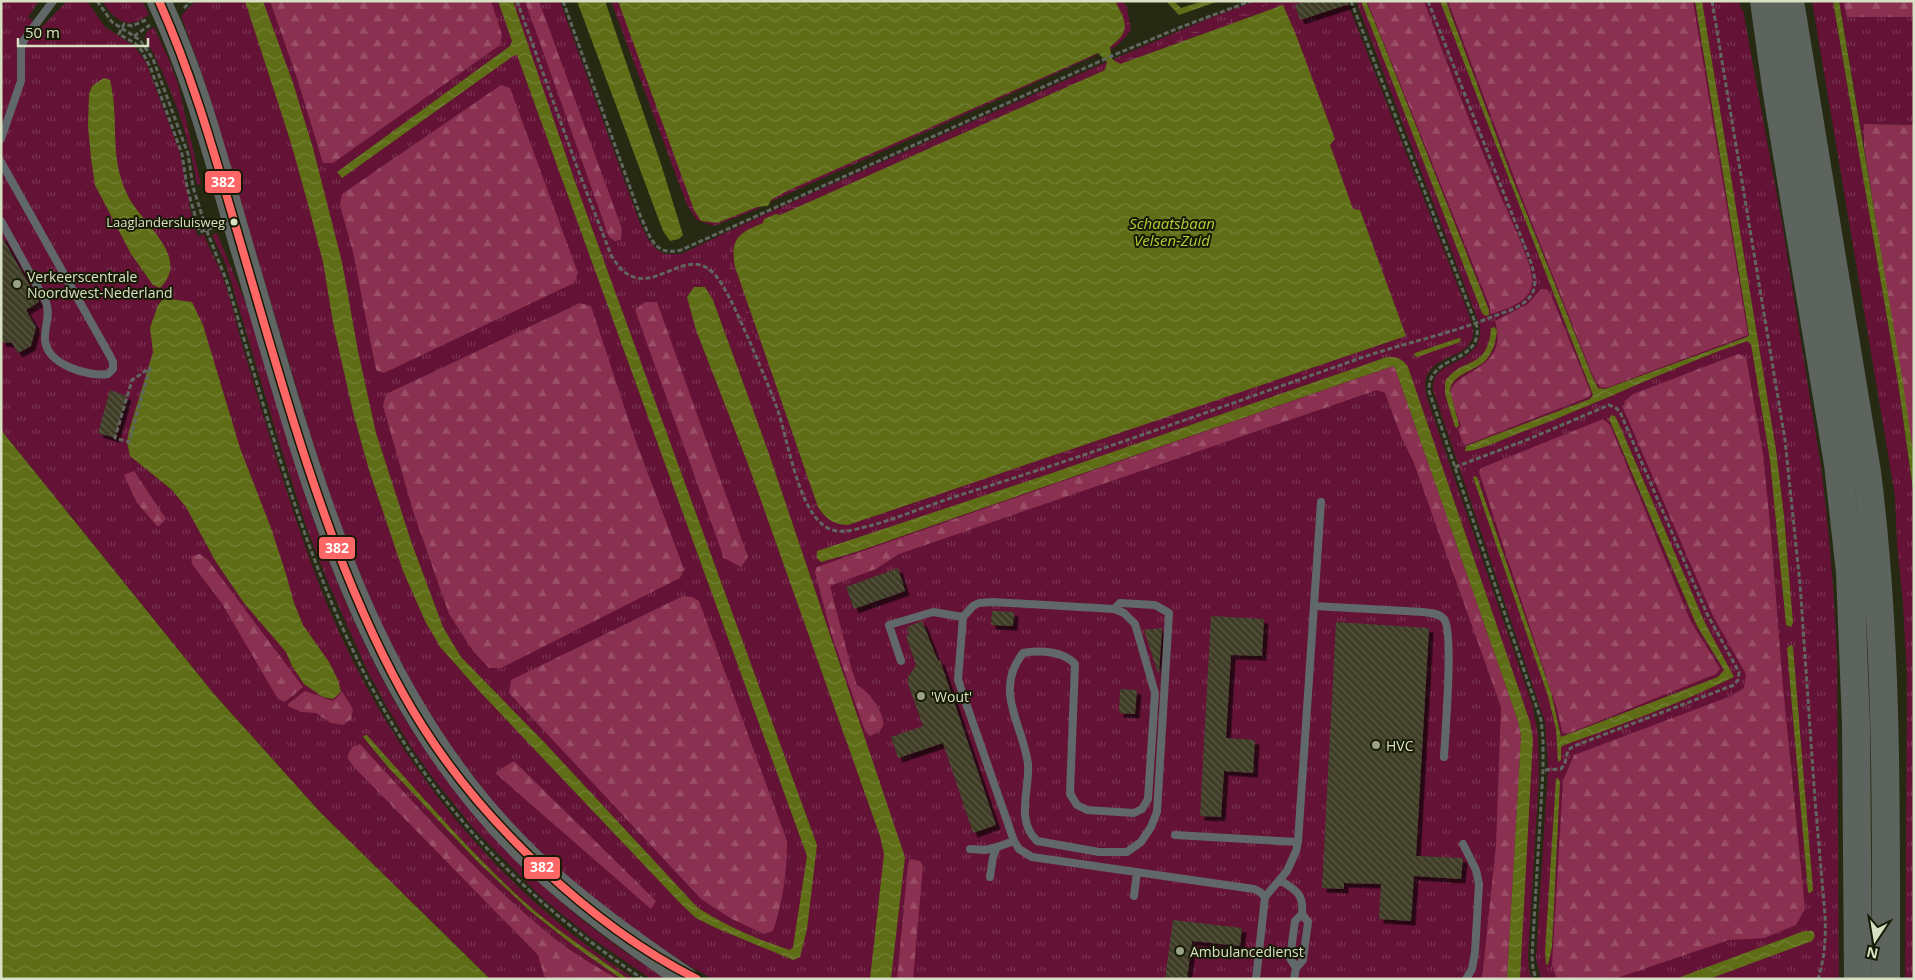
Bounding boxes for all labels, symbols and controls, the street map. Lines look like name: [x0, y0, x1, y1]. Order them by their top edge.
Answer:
scale bar: [18, 15, 148, 47]
text: 50 m: [25, 22, 60, 42]
line badge: 382: [204, 170, 242, 194]
text: 382: [211, 172, 235, 191]
place label: Laaglandersluisweg: [106, 213, 225, 231]
water label: Schaatsbaan Velsen-Zuid: [1129, 213, 1215, 250]
marker: Laaglandersluisweg: [229, 217, 239, 227]
place label: Verkeerscentrale Noordwest-Nederland: [27, 267, 173, 302]
marker: Verkeerscentrale Noordwest-Nederland: [11, 278, 23, 290]
line badge: 382: [318, 536, 356, 560]
text: 382: [325, 538, 349, 557]
place label: 'Wout': [931, 687, 972, 706]
marker: 'Wout': [915, 690, 927, 702]
place label: HVC: [1386, 736, 1414, 755]
marker: HVC: [1370, 739, 1382, 751]
line badge: 382: [523, 856, 561, 880]
text: 382: [530, 857, 554, 876]
north arrow: [1850, 915, 1900, 965]
place label: Ambulancedienst: [1190, 942, 1304, 961]
text: N: [1865, 943, 1880, 964]
marker: Ambulancedienst: [1174, 945, 1186, 957]

